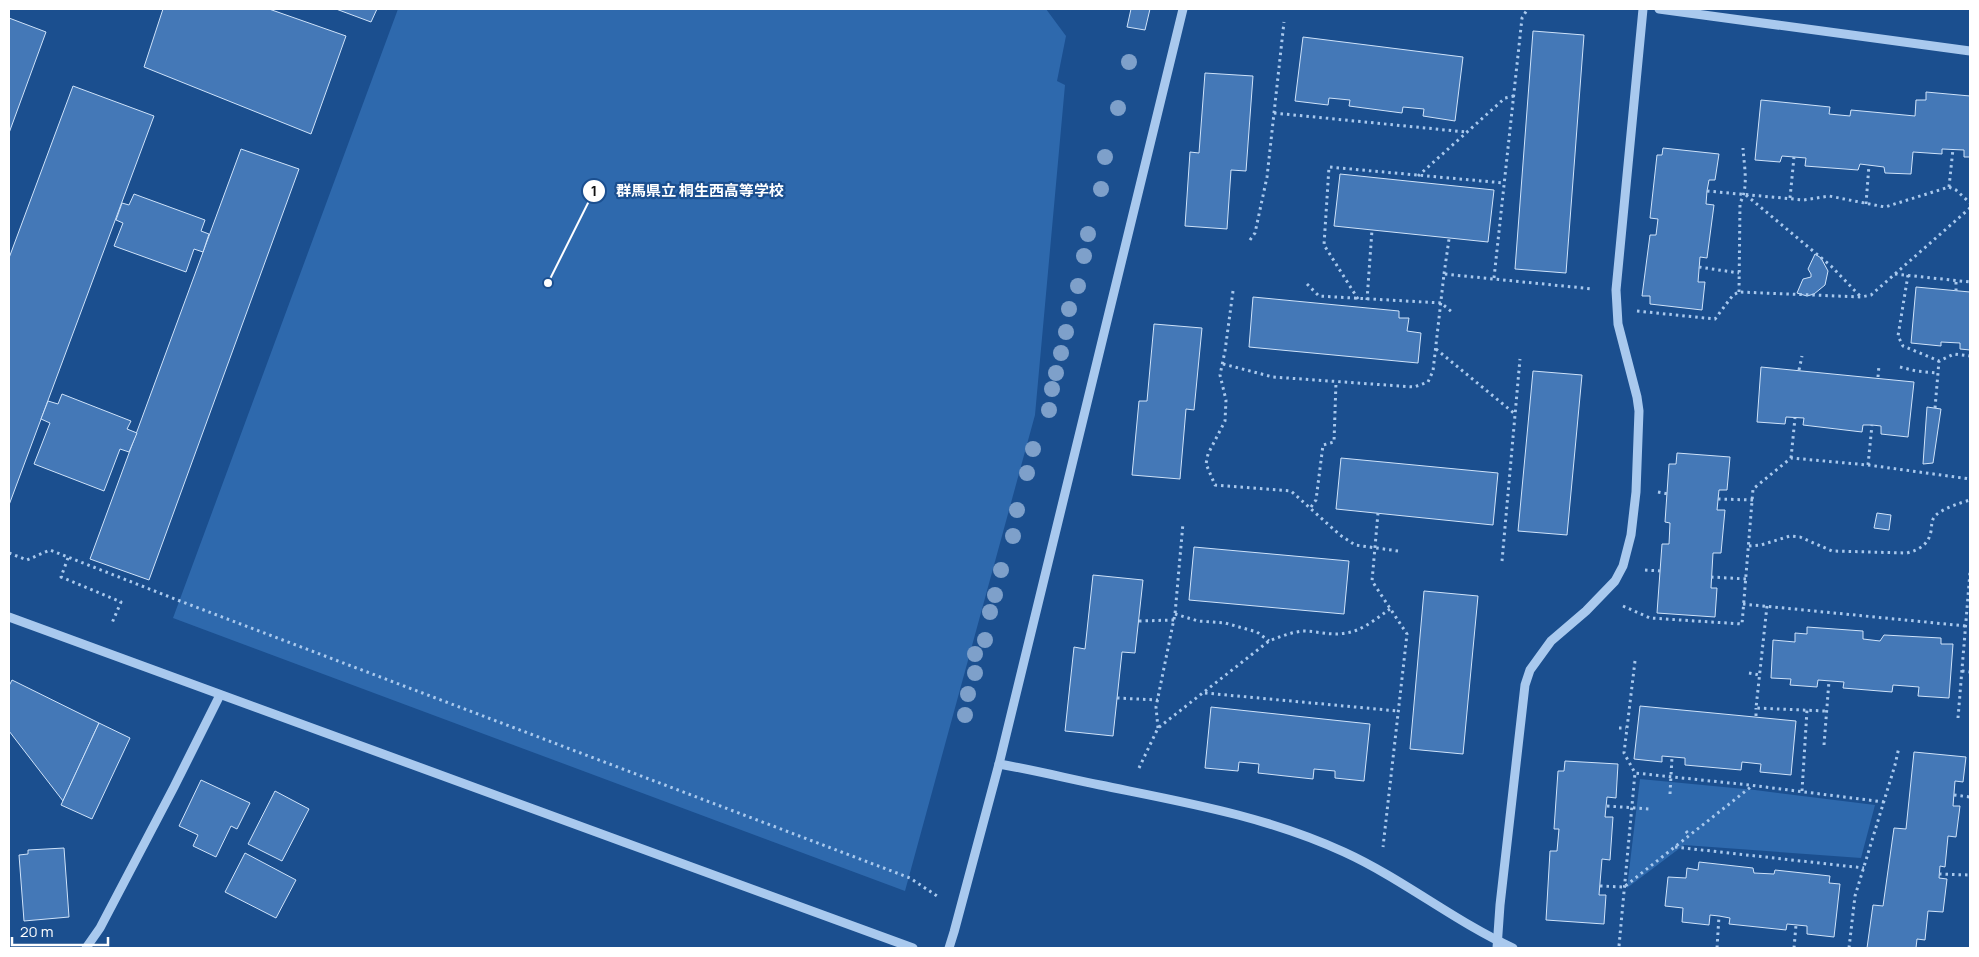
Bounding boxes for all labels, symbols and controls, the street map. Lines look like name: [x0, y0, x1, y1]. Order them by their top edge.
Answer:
callout: 群馬県立 桐生西高等学校: [581, 176, 794, 206]
text: 1: [591, 180, 597, 201]
text: 群馬県立 桐生西高等学校: [616, 180, 784, 201]
scale bar: [12, 914, 109, 946]
text: 20 m: [20, 921, 53, 942]

